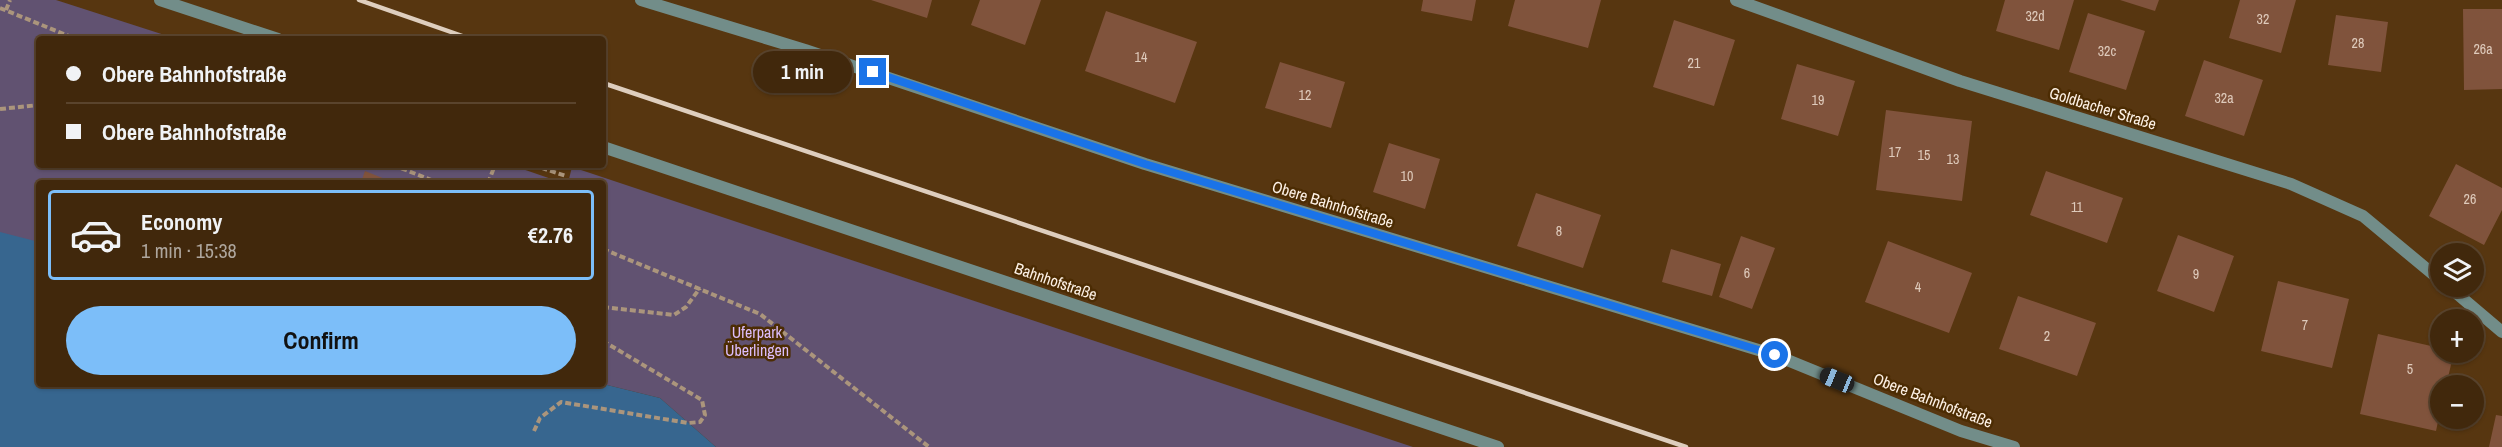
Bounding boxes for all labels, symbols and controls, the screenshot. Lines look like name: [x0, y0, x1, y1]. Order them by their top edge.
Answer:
house number: 32d: [2025, 7, 2045, 25]
house number: 32: [2257, 10, 2269, 28]
house number: 28: [2352, 34, 2364, 52]
house number: 26a: [2473, 40, 2493, 58]
house number: 32c: [2098, 42, 2117, 60]
house number: 14: [1135, 48, 1148, 66]
callout: 1 min: [753, 51, 852, 93]
house number: 21: [1688, 54, 1701, 72]
text: 1 min: [781, 58, 824, 85]
route end: [859, 58, 886, 85]
text: Obere Bahnhofstraße: [102, 59, 286, 89]
street label: Goldbacher Straße: [2047, 81, 2159, 135]
house number: 12: [1299, 86, 1311, 104]
house number: 32a: [2214, 89, 2234, 107]
house number: 19: [1812, 91, 1824, 109]
text: Obere Bahnhofstraße: [102, 117, 286, 147]
house number: 17: [1889, 143, 1901, 161]
house number: 15: [1918, 146, 1930, 164]
house number: 13: [1947, 150, 1959, 168]
house number: 10: [1401, 167, 1413, 185]
street label: Obere Bahnhofstraße: [1269, 175, 1397, 233]
house number: 26: [2464, 190, 2476, 208]
house number: 11: [2071, 198, 2084, 216]
text: Economy: [141, 207, 222, 237]
icon: car: [69, 208, 123, 262]
text: €2.76: [528, 220, 573, 250]
house number: 8: [1556, 222, 1562, 240]
text: 1 min · 15:38: [141, 237, 237, 264]
map controls: [2430, 243, 2484, 429]
button: layers: [2430, 243, 2484, 297]
street label: Bahnhofstraße: [1012, 257, 1100, 305]
house number: 6: [1744, 264, 1750, 282]
house number: 9: [2193, 265, 2199, 283]
house number: 4: [1915, 278, 1922, 296]
button: Confirm: [66, 306, 576, 375]
button: +: [2430, 309, 2484, 363]
house number: 7: [2302, 316, 2308, 334]
park label: Uferpark Überlingen: [725, 321, 789, 361]
house number: 2: [2044, 327, 2050, 345]
route start: [1761, 341, 1788, 368]
house number: 5: [2407, 360, 2413, 378]
car: [1817, 365, 1857, 395]
street label: Obere Bahnhofstraße: [1870, 367, 1996, 433]
button: −: [2430, 375, 2484, 429]

